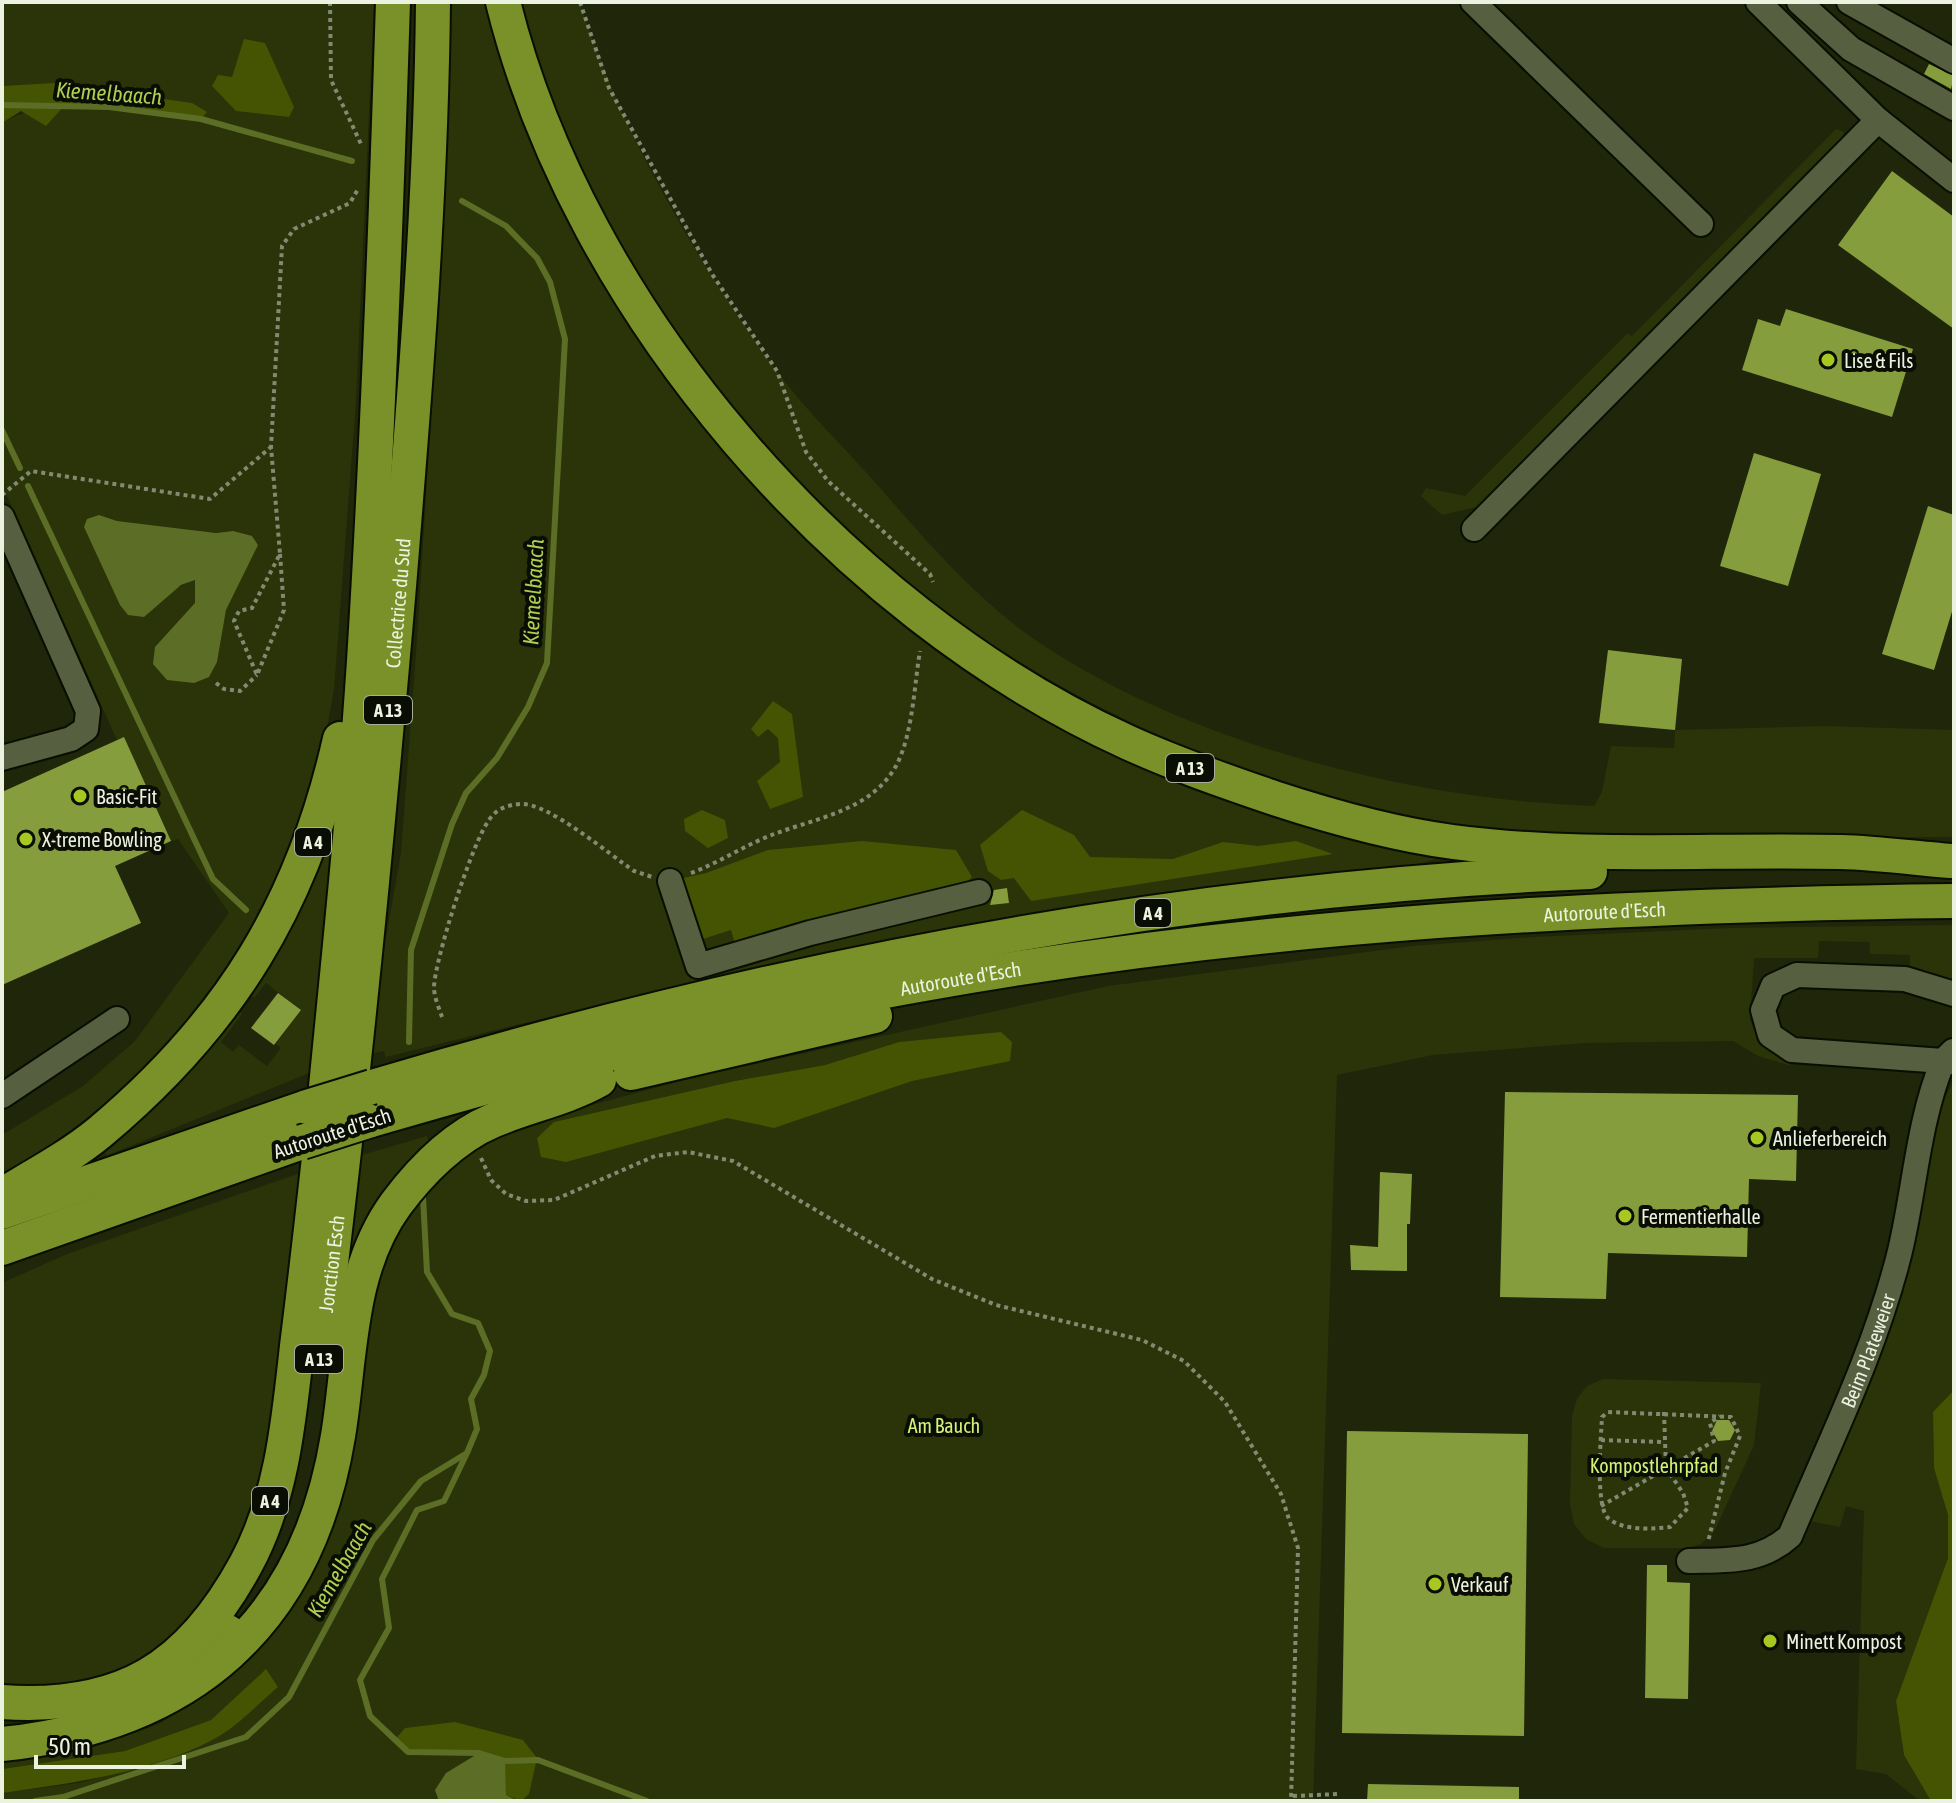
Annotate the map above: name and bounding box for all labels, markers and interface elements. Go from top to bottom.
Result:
water label: Kiemelbaach [55,76,163,110]
place label: Lise & Fils [1844,349,1913,372]
marker: Lise & Fils [1819,351,1837,369]
street label: Collectrice du Sud [380,537,414,669]
water label: Kiemelbaach [517,538,549,646]
road number: A 13 [364,696,412,724]
road number: A 13 [1166,754,1214,782]
place label: Basic-Fit [96,785,157,808]
marker: Basic-Fit [71,787,89,805]
place label: X-treme Bowling [42,828,162,851]
road number: A 4 [295,828,331,856]
marker: X-treme Bowling [17,830,35,848]
street label: Autoroute d'Esch [1543,897,1666,926]
road number: A 4 [1135,899,1171,927]
street label: Autoroute d'Esch [898,956,1023,1000]
street label: Autoroute d'Esch [270,1103,394,1163]
place label: Anlieferbereich [1773,1127,1887,1150]
marker: Anlieferbereich [1748,1129,1766,1147]
place label: Fermentierhalle [1641,1205,1761,1228]
marker: Fermentierhalle [1616,1207,1634,1225]
street label: Jonction Esch [314,1214,348,1314]
street label: Beim Plateweier [1836,1290,1899,1411]
road number: A 13 [295,1345,343,1373]
park label: Am Bauch [908,1414,980,1437]
park label: Kompostlehrpfad [1590,1454,1718,1477]
road number: A 4 [252,1487,288,1515]
water label: Kiemelbaach [301,1516,377,1621]
place label: Verkauf [1451,1573,1509,1596]
marker: Verkauf [1426,1575,1444,1593]
place label: Minett Kompost [1786,1630,1902,1653]
marker: Minett Kompost [1761,1632,1779,1650]
scale bar [36,1719,184,1769]
text: 50 m [48,1733,91,1760]

